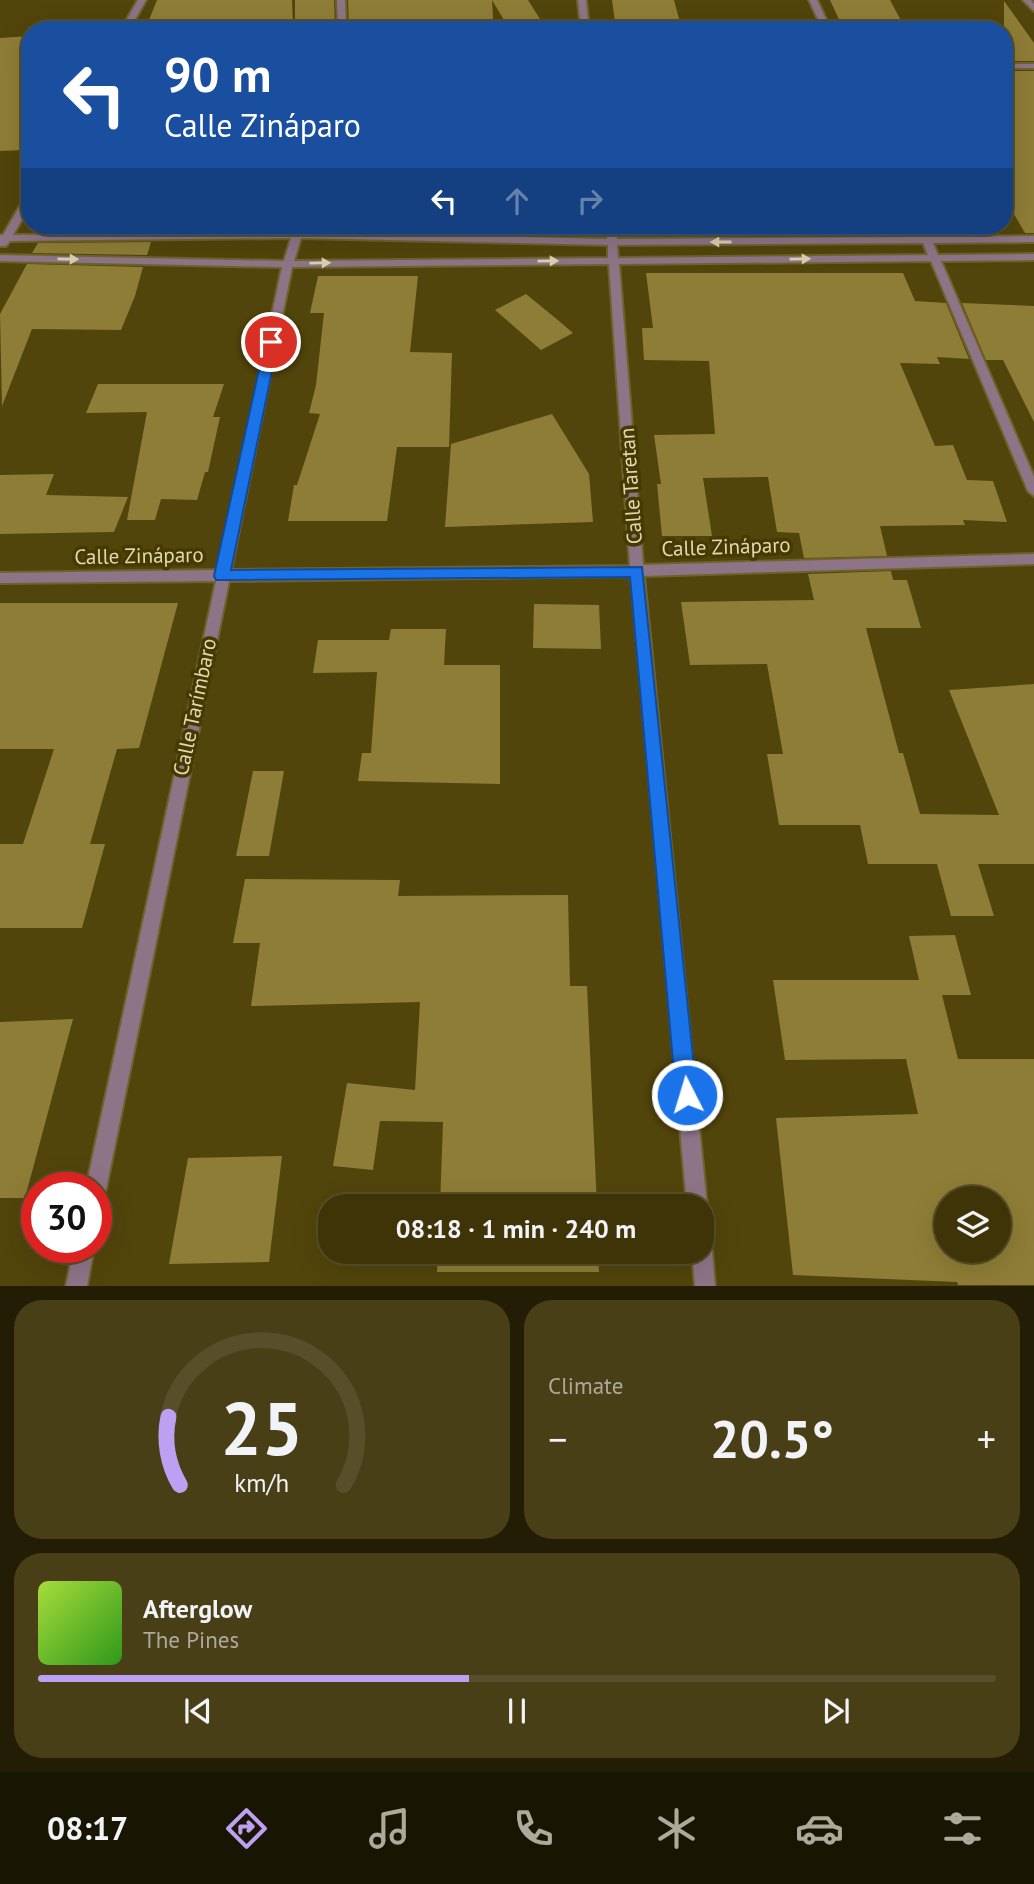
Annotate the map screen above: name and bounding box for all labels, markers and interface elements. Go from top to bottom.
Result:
text: 90 m [164,42,271,106]
icon: left [49,49,140,140]
text: Calle Zináparo [164,104,361,146]
icon: left [425,182,463,220]
icon: ahead [498,182,536,220]
icon: right [571,182,609,220]
one-way arrow [710,236,732,248]
one-way arrow [789,253,811,265]
one-way arrow [57,254,79,265]
one-way arrow [537,255,559,267]
one-way arrow [309,257,331,269]
pin [241,312,301,372]
icon: arrive [252,323,290,361]
street label: Calle Taretan [613,427,648,545]
street label: Calle Zináparo [661,531,791,562]
street label: Calle Zináparo [74,541,204,570]
street label: Calle Tarímbaro [167,636,222,778]
position arrow [650,1058,724,1132]
speed limit sign: 30 [21,1172,112,1263]
map controls [934,1186,1011,1263]
button: layers [934,1186,1011,1263]
text: 08:18 · 1 min · 240 m [396,1212,636,1245]
text: Climate [548,1371,623,1400]
text: 25 [221,1382,303,1476]
text: 20.5° [710,1405,834,1472]
text: − [548,1414,567,1463]
text: + [977,1414,996,1463]
text: km/h [235,1467,289,1499]
text: Afterglow [143,1592,252,1625]
text: The Pines [143,1625,239,1654]
icon: previous [179,1692,217,1730]
icon: pause [498,1692,536,1730]
icon: next [817,1692,855,1730]
icon: directions [222,1804,271,1853]
icon: music [365,1804,414,1853]
icon: phone [509,1804,558,1853]
icon: climate [652,1804,701,1853]
icon: car [795,1804,844,1853]
icon: filters [938,1804,987,1853]
text: 08:17 [47,1807,128,1849]

